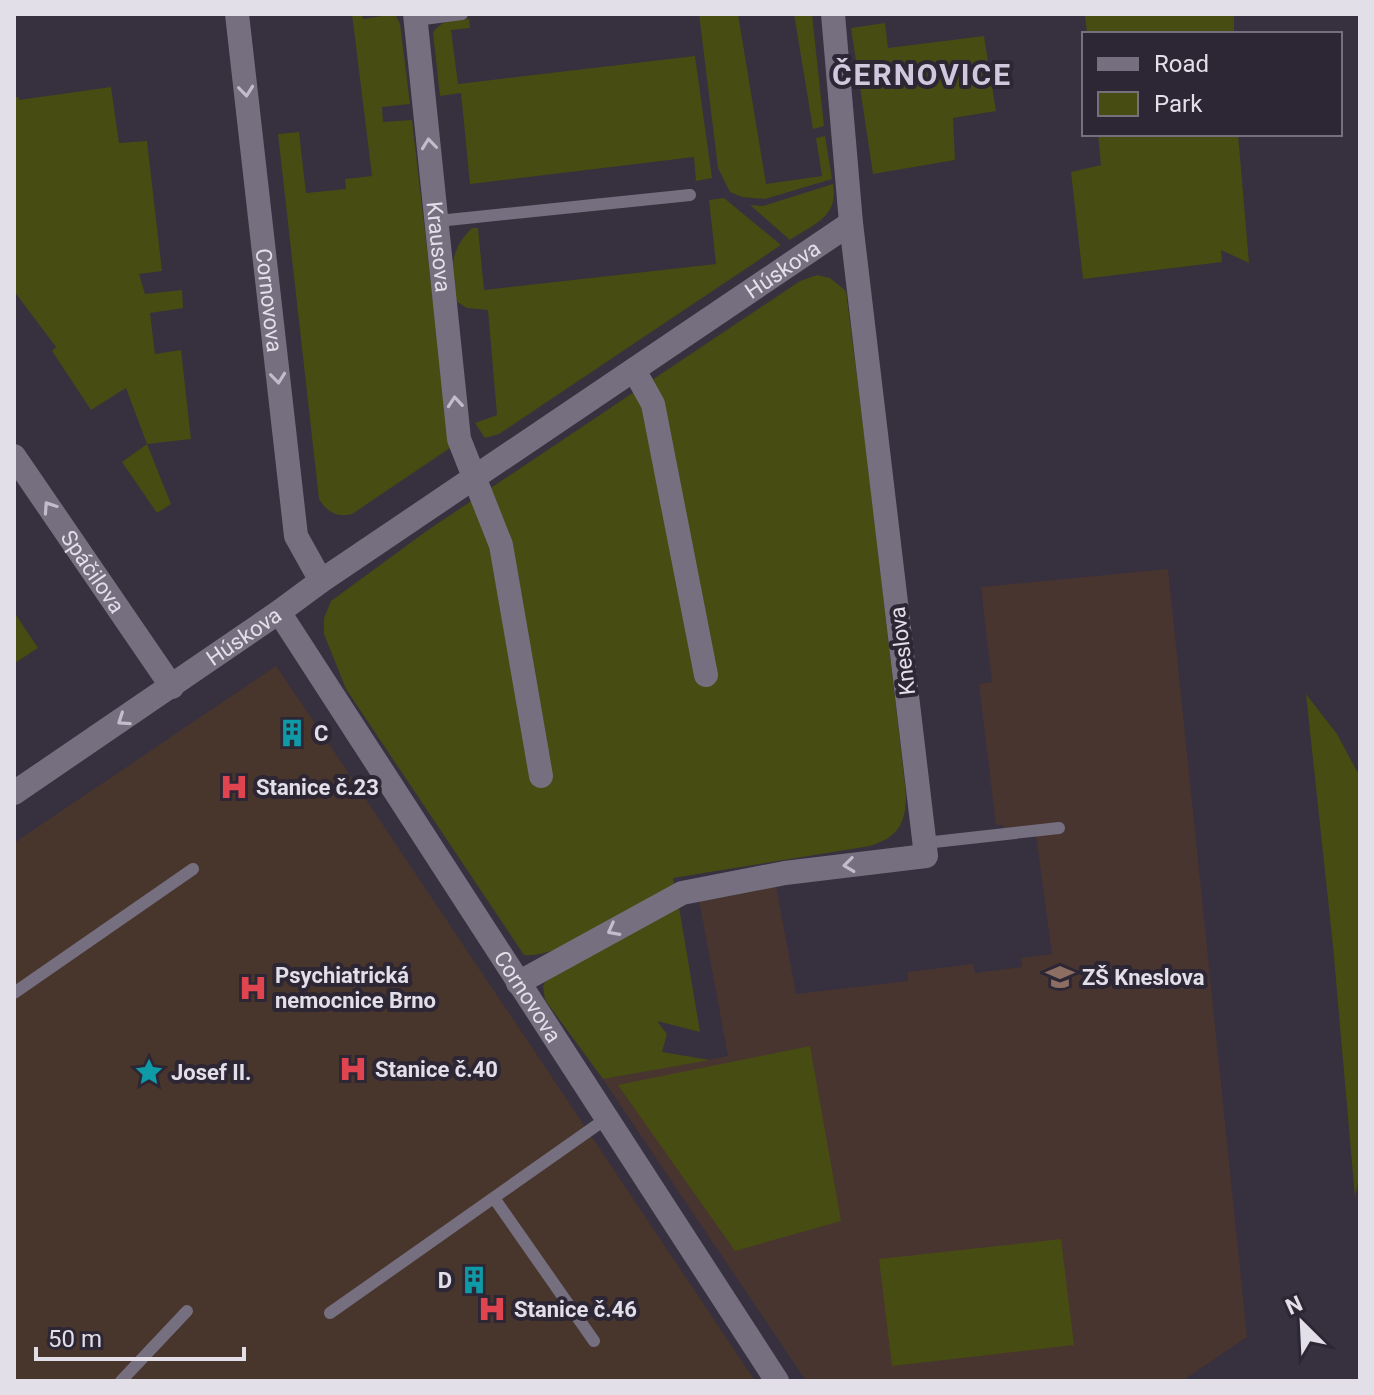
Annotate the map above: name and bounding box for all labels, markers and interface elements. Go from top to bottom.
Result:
legend [1082,32,1342,136]
text: Road [1154,50,1209,78]
district label: ČERNOVICE [832,57,1012,92]
one-way arrow [237,85,254,98]
text: Park [1154,90,1203,118]
one-way arrow [421,137,438,150]
street label: Krausova [421,200,456,293]
street label: Húskova [740,235,825,304]
street label: Cornovova [251,247,287,353]
one-way arrow [270,372,287,385]
one-way arrow [447,395,464,408]
one-way arrow [44,501,59,515]
street label: Spáčilova [56,526,130,618]
street label: Húskova [202,602,286,671]
street label: Kneslova [885,605,920,697]
one-way arrow [117,710,131,725]
building icon: C [277,718,307,748]
place label: C [314,721,328,746]
hospital icon: Stanice č.23 [219,772,249,802]
place label: Stanice č.23 [256,775,379,800]
one-way arrow [842,857,855,874]
one-way arrow [607,920,622,935]
street label: Cornovova [489,946,566,1047]
school or university icon: ZŠ Kneslova [1045,962,1075,992]
place label: Psychiatrická nemocnice Brno [275,963,436,1013]
place label: ZŠ Kneslova [1082,965,1205,990]
hospital icon: Psychiatrická nemocnice Brno [238,973,268,1003]
hospital icon: Stanice č.40 [338,1054,368,1084]
place icon: Josef II. [134,1057,164,1087]
place label: Stanice č.40 [375,1057,498,1082]
place label: Josef II. [171,1060,251,1085]
building icon: D [459,1265,489,1295]
place label: D [438,1268,452,1293]
north arrow [1262,1283,1342,1363]
text: N [1282,1291,1306,1320]
hospital icon: Stanice č.46 [477,1294,507,1324]
place label: Stanice č.46 [514,1297,637,1322]
scale bar [36,1311,244,1361]
text: 50 m [48,1325,102,1353]

